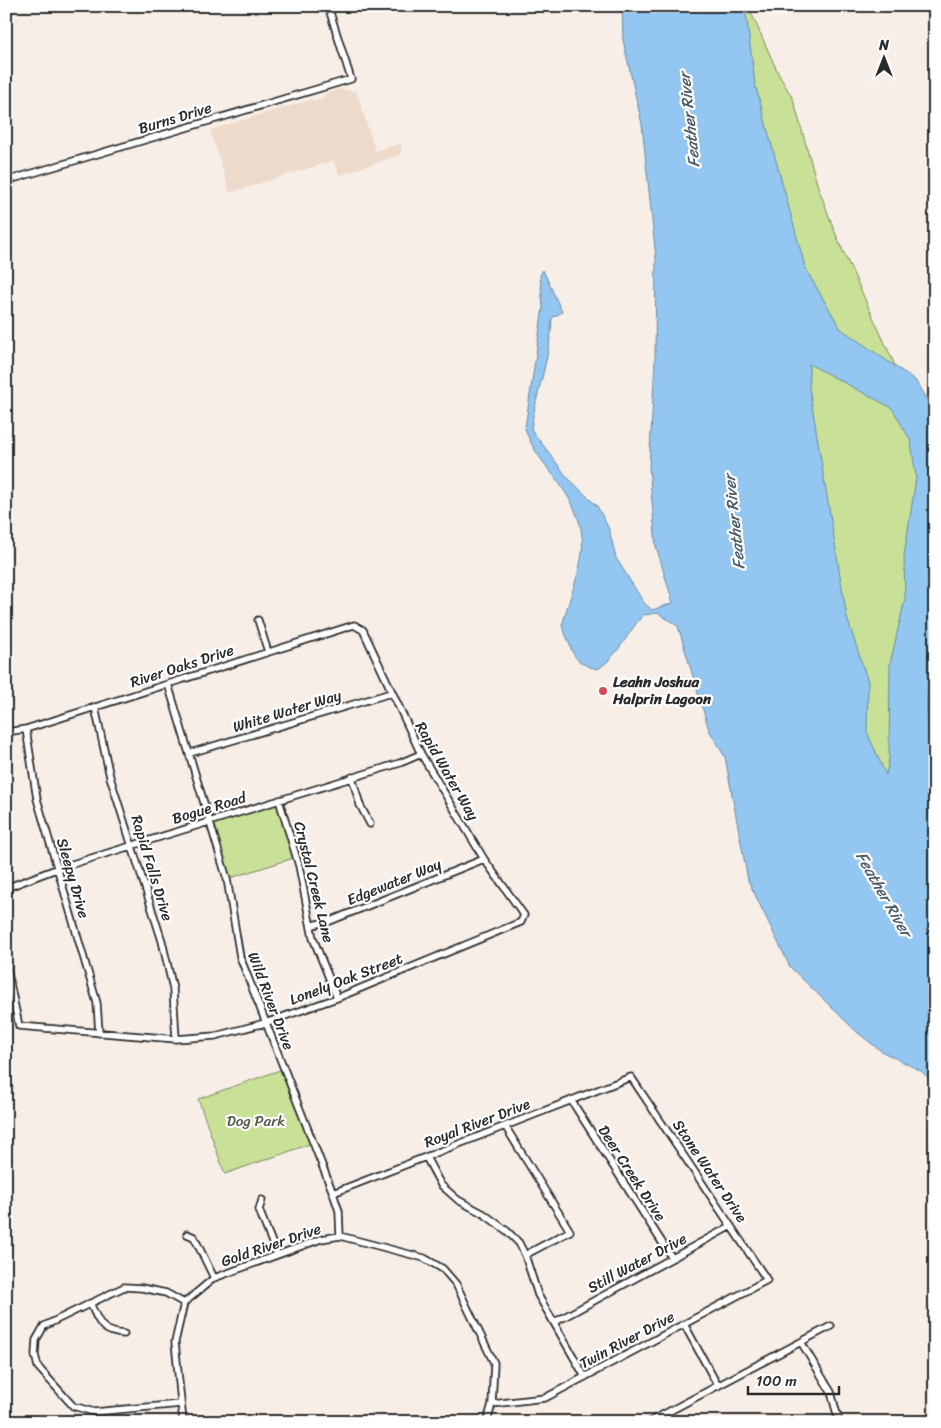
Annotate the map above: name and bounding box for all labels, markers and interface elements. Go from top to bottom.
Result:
north arrow [858,32,908,82]
text: N [878,33,889,58]
water label: Feather River [669,68,708,169]
street label: Burns Drive [135,94,215,142]
water label: Feather River [714,470,753,571]
street label: River Oaks Drive [127,637,238,695]
place label: Leahn Joshua Halprin Lagoon [612,669,712,712]
street label: White Water Way [230,682,345,740]
marker: Leahn Joshua Halprin Lagoon [597,685,609,697]
street label: Rapid Water Way [408,716,486,826]
street label: Bogue Road [169,784,250,832]
street label: Rapid Falls Drive [124,812,181,924]
street label: Crystal Creek Lane [286,819,342,946]
street label: Sleepy Drive [49,835,97,922]
water label: Feather River [848,846,922,945]
street label: Edgewater Way [343,851,446,913]
street label: Lonely Oak Street [286,945,407,1013]
street label: Wild River Drive [240,948,302,1054]
street label: Royal River Drive [420,1091,534,1155]
park label: Dog Park [227,1108,285,1134]
street label: Stone Water Drive [666,1114,754,1228]
street label: Deer Creek Drive [591,1120,673,1226]
street label: Gold River Drive [217,1216,325,1274]
street label: Still Water Drive [582,1226,692,1300]
street label: Twin River Drive [575,1304,680,1376]
scale bar [748,1363,840,1395]
text: 100 m [756,1368,797,1394]

